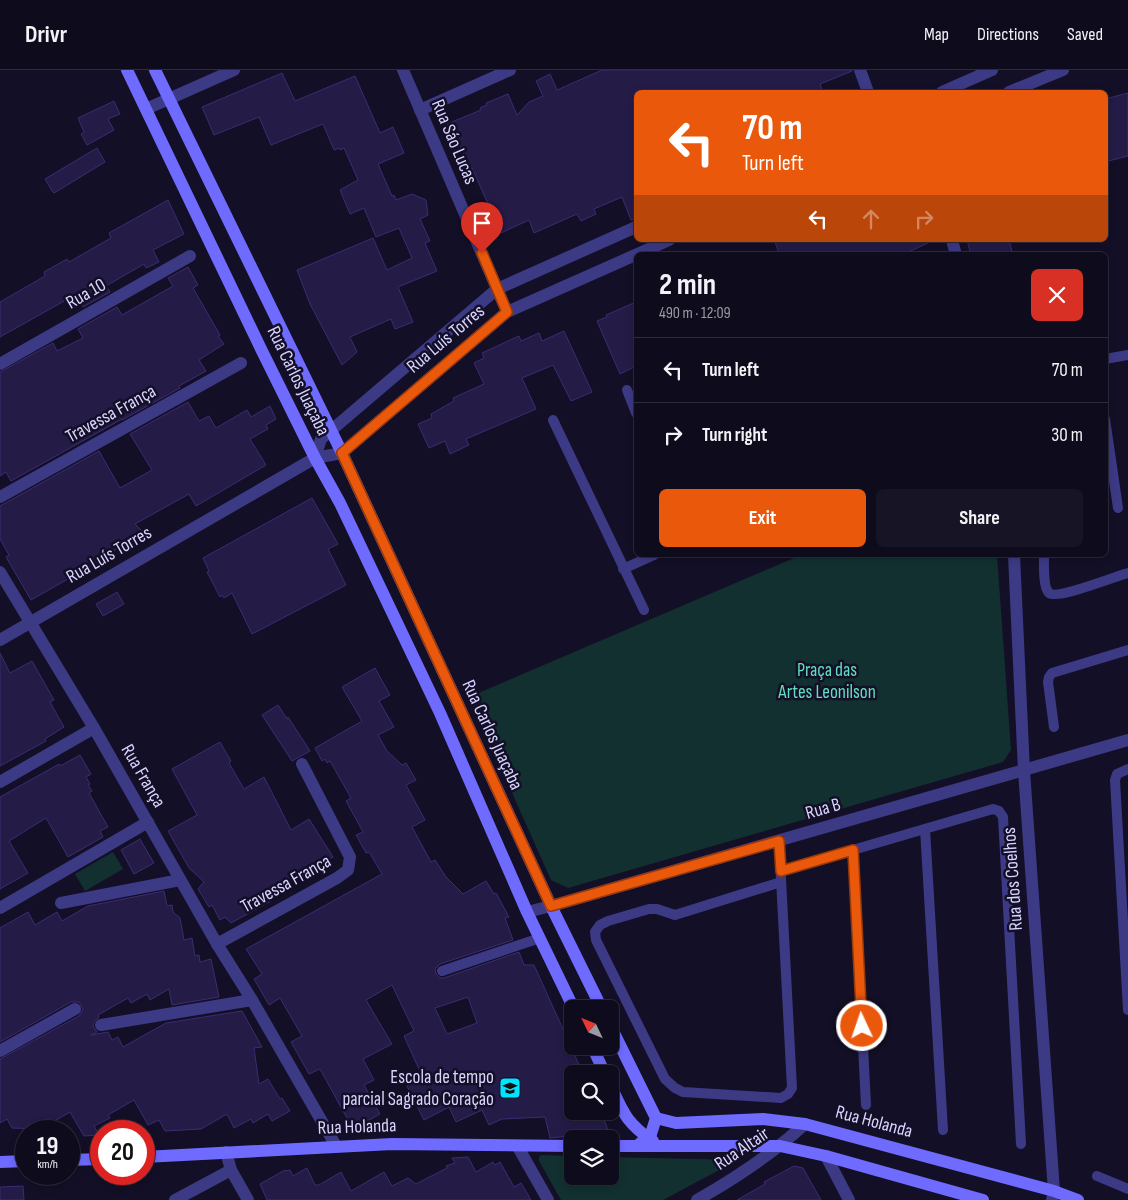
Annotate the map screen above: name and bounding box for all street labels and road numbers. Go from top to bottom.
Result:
street label: Rua Sáo Lucas [426,96,482,188]
street label: Rua 10 [62,273,110,315]
street label: Rua Luís Torres [402,300,490,378]
street label: Rua Carlos Juaçaba [262,322,334,440]
street label: Travessa França [62,380,160,448]
street label: Rua Luís Torres [62,521,156,589]
street label: Rua Carlos Juaçaba [456,676,528,794]
street label: Rua França [116,740,170,812]
street label: Rua B [803,793,843,825]
street label: Rua dos Coelhos [998,826,1028,932]
street label: Travessa França [237,850,335,918]
street label: Rua Holanda [833,1101,915,1143]
street label: Rua Holanda [317,1114,397,1140]
street label: Rua Altair [710,1122,774,1176]

